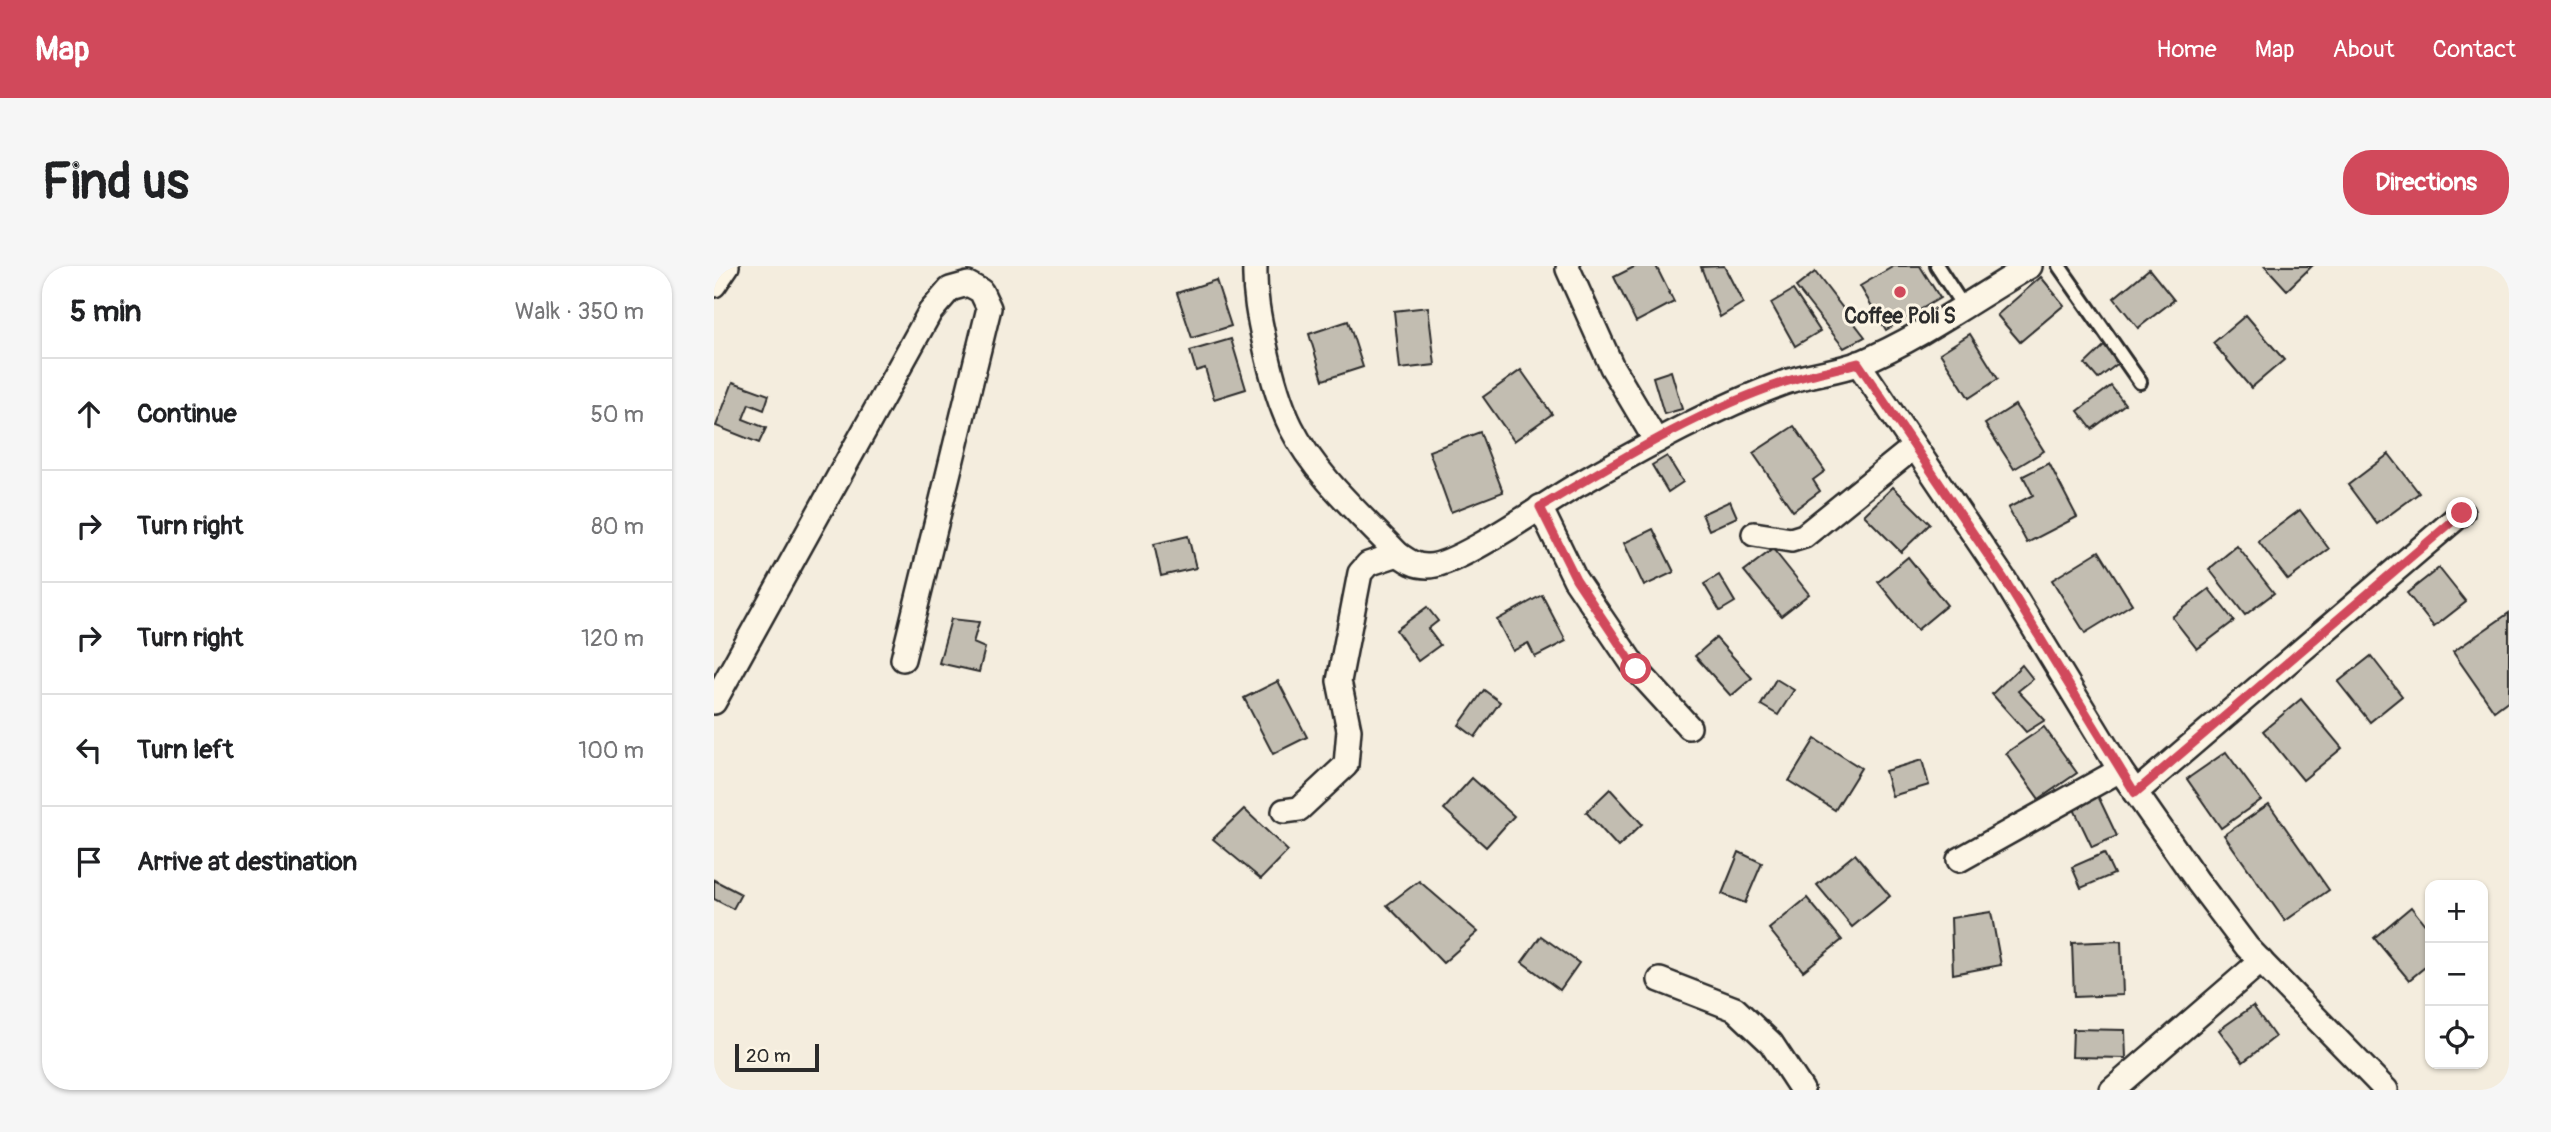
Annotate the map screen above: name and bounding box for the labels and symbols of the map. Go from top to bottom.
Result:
marker: Coffee Poli S [1892,284,1908,300]
place label: Coffee Poli S [1844,303,1956,330]
route end [2446,497,2477,528]
route start [1620,653,1651,684]
scale bar [735,1041,819,1073]

